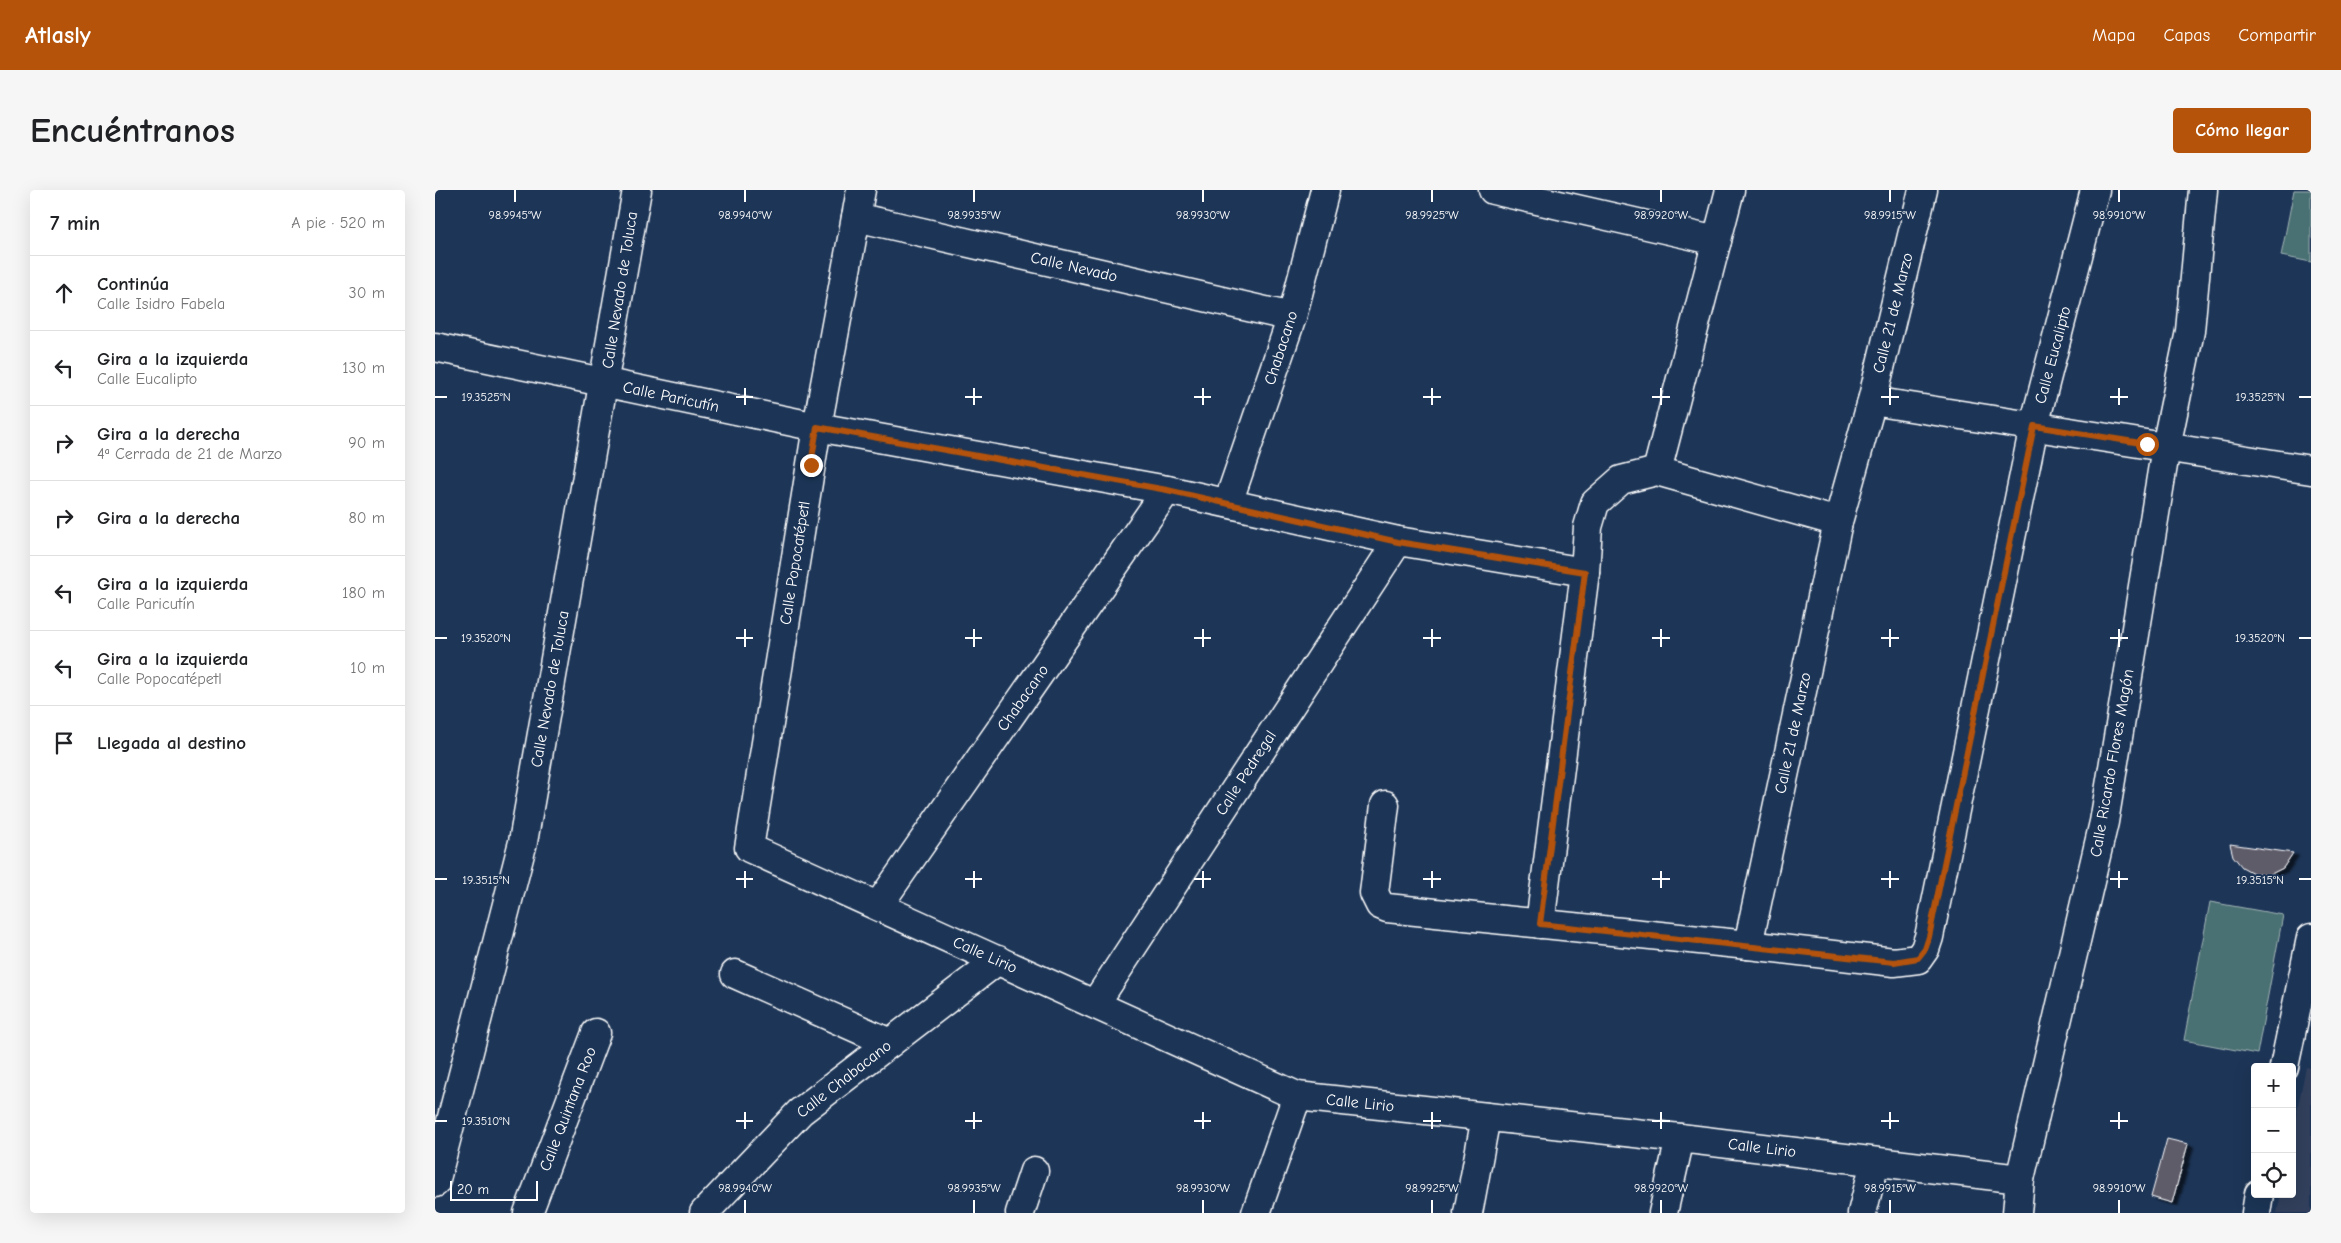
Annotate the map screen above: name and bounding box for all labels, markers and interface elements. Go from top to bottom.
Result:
text: Atlasly [25,21,91,49]
text: Mapa [2092,25,2135,46]
text: Capas [2163,25,2210,46]
text: Compartir [2238,25,2316,46]
button: Cómo llegar [2173,108,2311,153]
text: Encuéntranos [30,110,235,151]
text: 98.9945°W [489,208,542,222]
text: 98.9940°W [718,208,772,222]
text: 98.9935°W [947,208,1001,222]
text: 98.9930°W [1176,208,1231,222]
text: 98.9925°W [1405,208,1459,222]
text: 98.9920°W [1634,208,1689,222]
text: 98.9915°W [1864,208,1916,222]
text: 98.9910°W [2093,208,2146,222]
street label: Calle Nevado de Toluca [599,210,641,370]
text: 7 min [50,211,100,235]
text: A pie · 520 m [291,214,385,232]
street label: Calle Nevado [1029,248,1119,286]
street label: Calle 21 de Marzo [1869,251,1917,375]
text: Continúa [97,273,169,295]
icon: ahead [50,279,78,307]
text: 30 m [349,284,385,302]
text: Calle Isidro Fabela [97,295,225,313]
street label: Calle Eucalipto [2031,304,2075,406]
street label: Chabacano [1261,309,1301,387]
text: Gira a la izquierda [97,348,248,370]
icon: left [50,354,78,382]
text: 130 m [342,359,385,377]
text: Calle Eucalipto [97,370,197,388]
street label: Calle Paricutín [621,378,721,416]
text: 19.3525°N [461,390,511,404]
text: 19.3525°N [2235,390,2285,404]
text: Gira a la derecha [97,423,240,445]
icon: right [50,429,78,457]
route start [2136,433,2159,456]
text: 90 m [348,434,385,452]
text: 4ª Cerrada de 21 de Marzo [97,445,282,463]
route end [800,454,823,477]
street label: Calle Popocatépetl [776,500,814,626]
icon: right [50,504,78,532]
text: Gira a la derecha [97,507,240,529]
text: 80 m [348,509,385,527]
text: Gira a la izquierda [97,573,248,595]
icon: left [50,579,78,607]
text: 180 m [342,584,385,602]
text: Calle Paricutín [97,595,195,613]
street label: Calle Nevado de Toluca [527,609,573,769]
text: 19.3520°N [461,631,511,645]
text: 19.3520°N [2235,631,2285,645]
text: Gira a la izquierda [97,648,248,670]
icon: left [50,654,78,682]
text: 10 m [350,659,385,677]
street label: Chabacano [994,661,1052,735]
street label: Calle Ricardo Flores Magón [2087,668,2137,858]
text: Calle Popocatépetl [97,670,222,688]
street label: Calle 21 de Marzo [1771,671,1815,795]
street label: Calle Pedregal [1212,727,1280,819]
icon: arrive [50,729,78,757]
text: Llegada al destino [97,732,246,754]
text: 19.3515°N [462,873,510,887]
text: 19.3515°N [2236,873,2284,887]
street label: Calle Lirio [950,933,1020,977]
street label: Calle Chabacano [793,1036,895,1122]
street label: Calle Quintana Roo [536,1044,600,1174]
map controls [2251,1063,2296,1198]
button: + [2251,1063,2296,1108]
street label: Calle Lirio [1325,1090,1395,1116]
button: − [2251,1108,2296,1153]
text: 19.3510°N [462,1114,510,1128]
street label: Calle Lirio [1727,1135,1797,1161]
button: locate [2251,1153,2296,1198]
scale bar [450,1178,537,1201]
text: 20 m [457,1181,489,1198]
text: 98.9940°W [718,1181,772,1195]
text: 98.9935°W [947,1181,1001,1195]
text: 98.9930°W [1176,1181,1231,1195]
text: 98.9925°W [1405,1181,1459,1195]
text: 98.9920°W [1634,1181,1689,1195]
text: 98.9915°W [1864,1181,1916,1195]
text: 98.9910°W [2093,1181,2146,1195]

